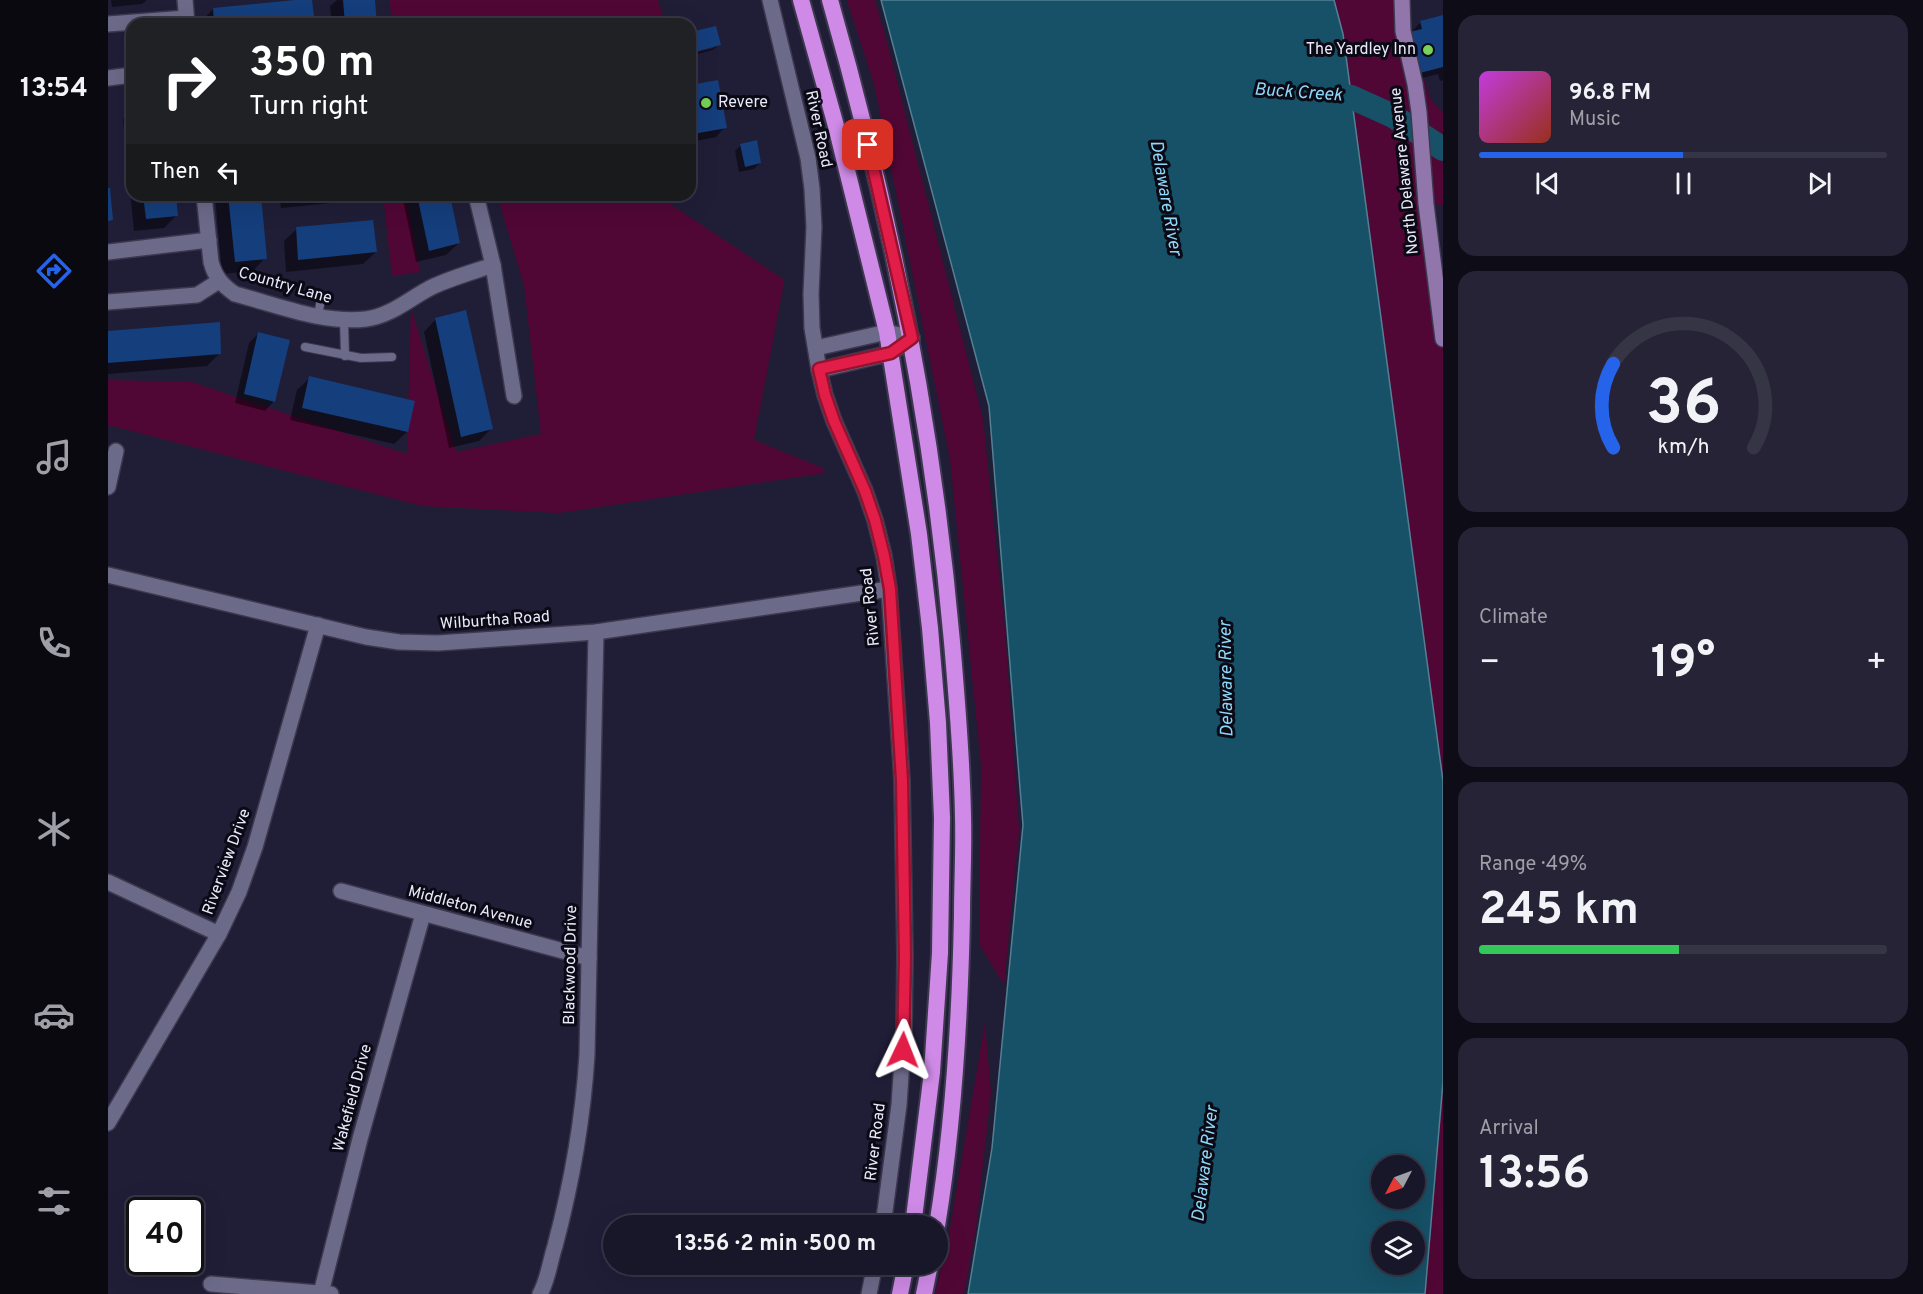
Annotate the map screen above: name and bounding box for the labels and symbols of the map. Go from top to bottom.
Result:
place label: The Yardley Inn [1306,40,1416,60]
marker: The Yardley Inn [1421,43,1435,57]
water label: Buck Creek [1253,78,1344,108]
street label: North Delaware Avenue [1386,86,1424,256]
street label: River Road [800,88,836,170]
place label: Revere [718,93,768,113]
marker: Revere [699,96,713,110]
pin [842,119,893,170]
water label: Delaware River [1144,138,1187,260]
street label: Country Lane [236,263,334,309]
street label: River Road [857,567,885,647]
street label: Wilburtha Road [439,607,551,635]
water label: Delaware River [1214,618,1240,738]
street label: Riverview Drive [198,806,256,918]
street label: Middleton Avenue [406,882,534,934]
street label: Blackwood Drive [560,905,582,1025]
position arrow [871,1018,935,1082]
street label: Wakefield Drive [329,1042,377,1154]
street label: River Road [861,1102,891,1182]
water label: Delaware River [1187,1103,1225,1223]
north arrow [1371,1155,1425,1209]
speed limit sign: 40 [126,1197,204,1275]

